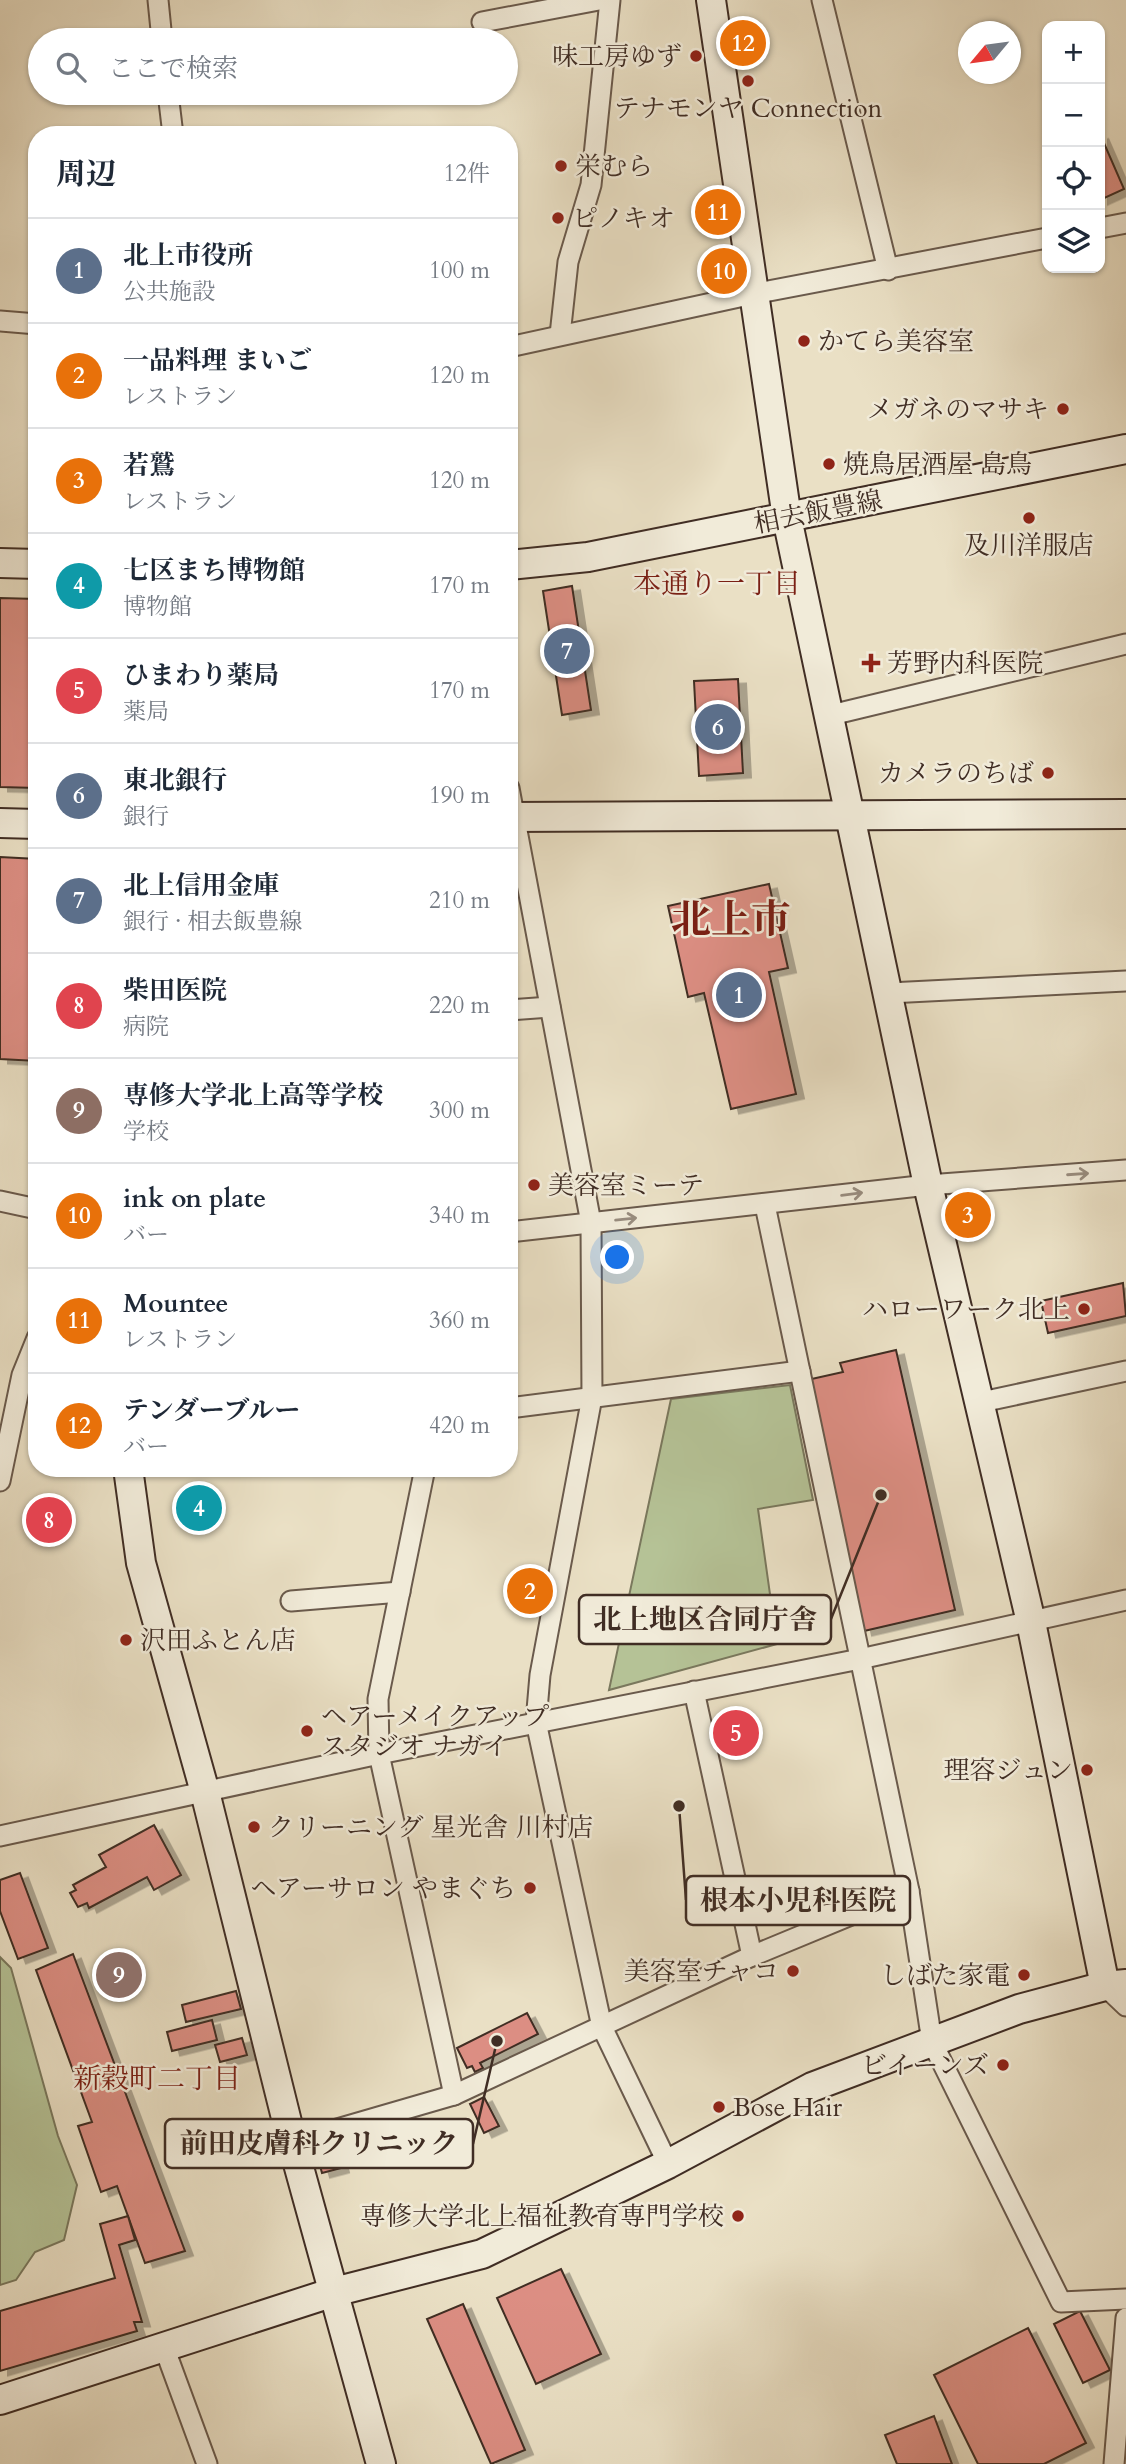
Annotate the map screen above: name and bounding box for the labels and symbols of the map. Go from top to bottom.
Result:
pin: 12 [720,17,766,69]
north arrow [958,21,1021,84]
place label: 味工房ゆず [552,39,682,74]
marker: 味工房ゆず [688,48,704,64]
marker: テナモンヤ Connection [740,73,756,89]
place label: テナモンヤ Connection [614,91,882,126]
place label: 栄むら [575,149,653,184]
marker: 栄むら [553,158,569,174]
pin: 11 [695,186,741,238]
place label: ピノキオ [572,201,675,236]
marker: ピノキオ [550,210,566,226]
pin: 10 [701,245,747,297]
place label: かてら美容室 [818,324,974,359]
marker: かてら美容室 [796,333,812,349]
place label: メガネのマサキ [867,392,1049,427]
marker: メガネのマサキ [1055,401,1071,417]
place label: 焼鳥居酒屋 島鳥 [843,447,1032,482]
marker: 焼鳥居酒屋 島鳥 [821,456,837,472]
street label: 相去飯豊線 [751,482,885,542]
marker: 及川洋服店 [1021,510,1037,526]
place label: 及川洋服店 [964,528,1094,563]
district label: 本通り一丁目 [633,565,801,603]
pin: 7 [544,625,590,677]
place label: 芳野内科医院 [887,646,1043,681]
marker: 芳野内科医院 [861,653,881,673]
pin: 6 [695,701,741,753]
place label: カメラのちば [878,756,1034,791]
marker: カメラのちば [1040,765,1056,781]
district label: 北上市 [671,893,791,948]
pin: 1 [716,969,762,1021]
one-way arrow [1067,1167,1090,1180]
place label: 美容室ミーテ [548,1168,704,1203]
marker: 美容室ミーテ [526,1177,542,1193]
one-way arrow [840,1188,863,1201]
pin: 3 [945,1189,991,1241]
one-way arrow [614,1213,637,1226]
your location [600,1240,634,1274]
place label: ハローワーク北上 [862,1292,1070,1327]
marker: ハローワーク北上 [1076,1301,1092,1317]
pin: 4 [176,1482,222,1534]
pin: 8 [26,1494,72,1546]
pin: 2 [507,1565,553,1617]
callout: 北上地区合同庁舎 [579,1595,831,1644]
text: 北上地区合同庁舎 [593,1601,817,1639]
place label: 沢田ふとん店 [140,1623,296,1658]
marker: 沢田ふとん店 [118,1632,134,1648]
place label: ヘアーメイクアップ スタジオ ナガイ [321,1699,549,1764]
pin: 5 [713,1707,759,1759]
marker: ヘアーメイクアップ スタジオ ナガイ [299,1723,315,1739]
place label: 理容ジュン [944,1753,1073,1788]
marker: 理容ジュン [1079,1762,1095,1778]
place label: クリーニング 星光舎 川村店 [268,1810,593,1845]
marker: クリーニング 星光舎 川村店 [246,1819,262,1835]
place label: ヘアーサロン やまぐち [251,1871,516,1906]
callout: 根本小児科医院 [686,1876,910,1925]
marker: ヘアーサロン やまぐち [522,1880,538,1896]
text: 根本小児科医院 [700,1882,896,1920]
pin: 9 [96,1949,142,2001]
place label: 美容室チャコ [624,1954,779,1989]
place label: しばた家電 [880,1958,1010,1993]
marker: 美容室チャコ [785,1963,801,1979]
marker: しばた家電 [1016,1967,1032,1983]
place label: ビイーンズ [861,2048,989,2083]
marker: ビイーンズ [995,2057,1011,2073]
district label: 新穀町二丁目 [73,2060,241,2098]
place label: Bose Hair [733,2090,842,2125]
marker: Bose Hair [711,2099,727,2115]
callout: 前田皮膚科クリニック [165,2119,473,2168]
text: 前田皮膚科クリニック [180,2125,458,2163]
place label: 専修大学北上福祉教育専門学校 [360,2199,724,2234]
marker: 専修大学北上福祉教育専門学校 [730,2208,746,2224]

